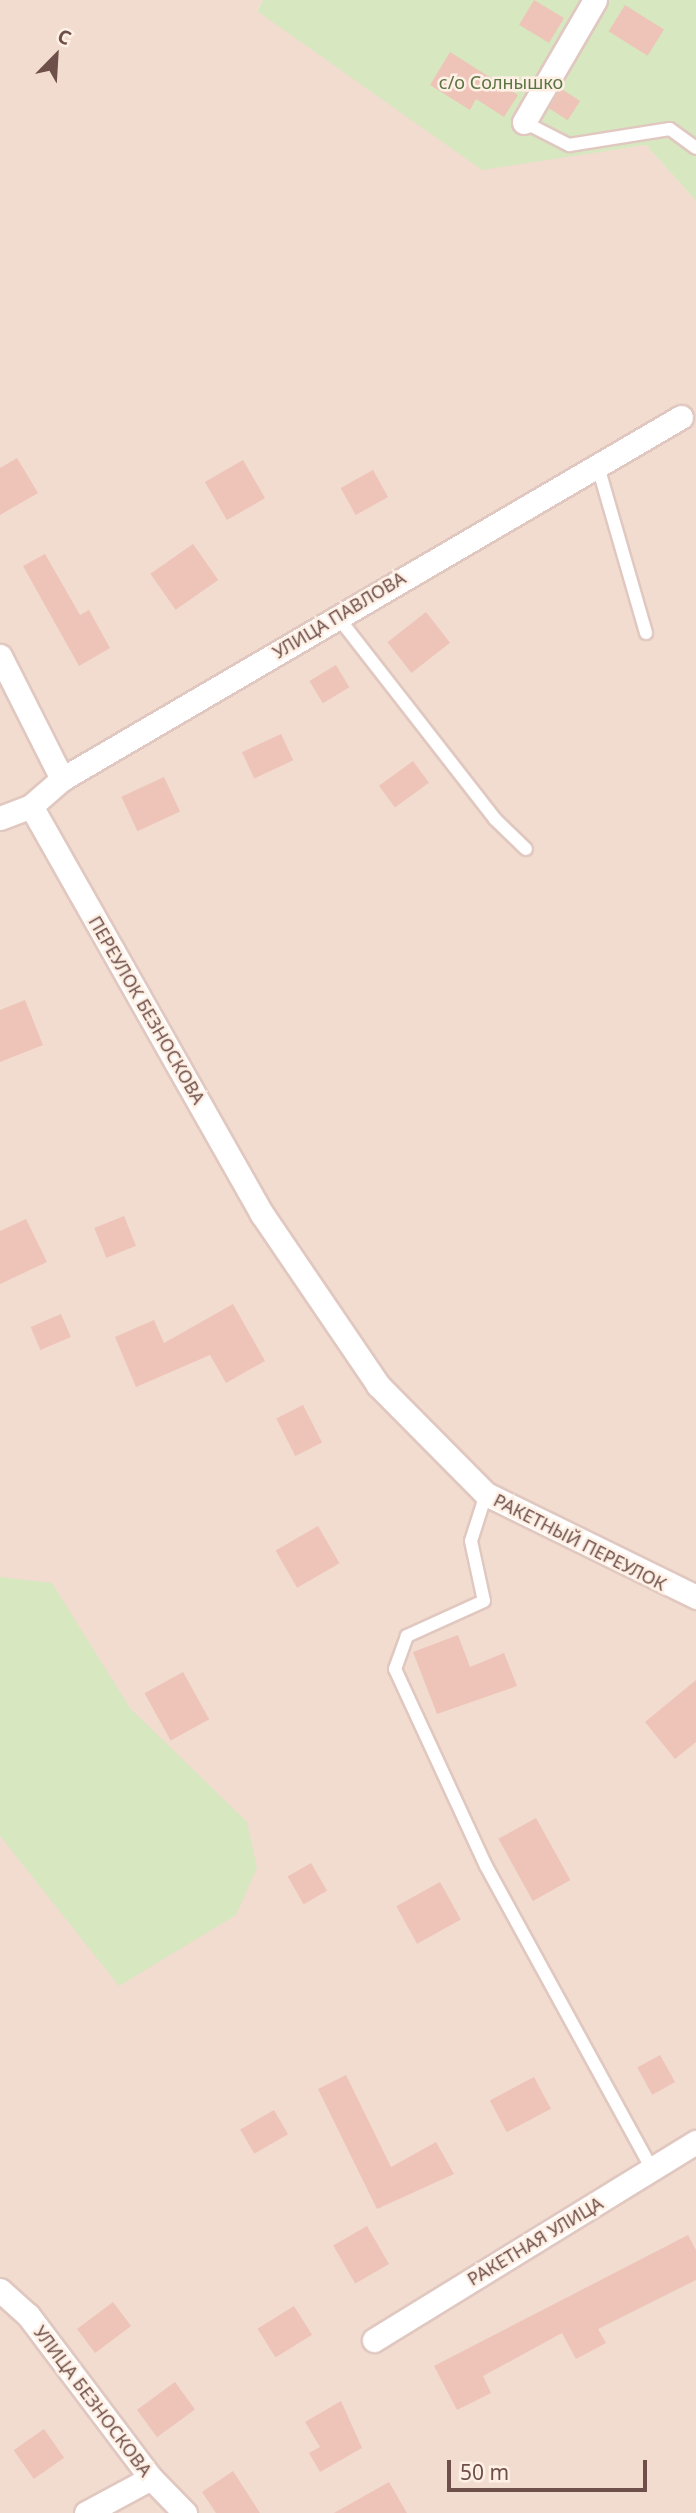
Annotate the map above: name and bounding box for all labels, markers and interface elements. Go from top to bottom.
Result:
north arrow [21,21,91,91]
text: С [54,22,75,51]
park label: с/о Солнышко [439,71,563,93]
street label: УЛИЦА ПАВЛОВА [269,567,409,663]
street label: ПЕРЕУЛОК БЕЗНОСКОВА [84,912,210,1108]
street label: РАКЕТНЫЙ ПЕРЕУЛОК [490,1489,670,1595]
street label: РАКЕТНАЯ УЛИЦА [463,2192,607,2290]
street label: УЛИЦА БЕЗНОСКОВА [29,2321,157,2481]
scale bar [451,2446,650,2490]
text: 50 m [460,2458,509,2486]

